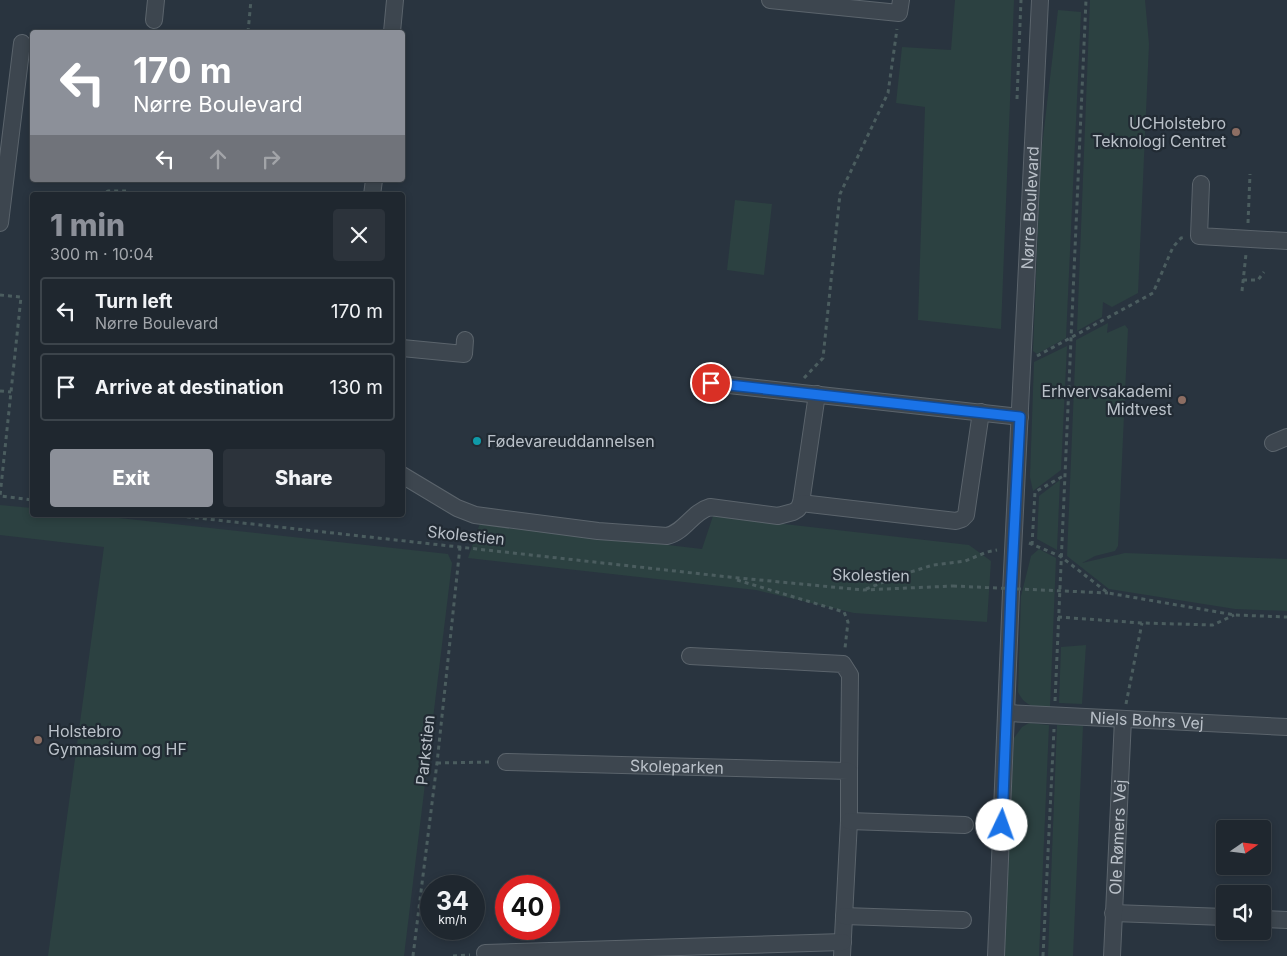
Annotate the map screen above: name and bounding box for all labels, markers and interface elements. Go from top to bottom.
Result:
text: 170 m [133,49,232,91]
icon: left [50,50,115,115]
text: Nørre Boulevard [133,91,303,117]
place label: UCHolstebro Teknologi Centret [1092,113,1226,151]
marker: UCHolstebro Teknologi Centret [1230,126,1242,138]
icon: left [151,145,179,173]
icon: ahead [204,145,232,173]
icon: right [257,145,285,173]
street label: Nørre Boulevard [1017,146,1043,270]
text: 1 min [50,207,125,243]
button: close [333,209,385,261]
text: 300 m · 10:04 [50,244,154,264]
text: Turn left [95,290,173,313]
icon: left [52,297,80,325]
text: 170 m [331,300,383,323]
text: Nørre Boulevard [95,313,218,333]
pin [690,362,732,404]
icon: arrive [697,369,725,397]
icon: arrive [52,373,80,401]
text: Arrive at destination [95,376,284,399]
text: 130 m [330,376,383,399]
place label: Erhvervsakademi Midtvest [1041,381,1172,419]
marker: Erhvervsakademi Midtvest [1176,394,1188,406]
place label: Fødevareuddannelsen [487,431,655,451]
marker: Fødevareuddannelsen [471,435,483,447]
button: Exit [50,449,213,507]
button: Share [223,449,385,507]
street label: Skolestien [426,521,506,549]
street label: Skolestien [832,564,910,586]
street label: Niels Bohrs Vej [1089,707,1204,733]
street label: Parkstien [411,714,439,786]
place label: Holstebro Gymnasium og HF [48,721,187,759]
marker: Holstebro Gymnasium og HF [32,734,44,746]
street label: Skoleparken [630,755,724,778]
street label: Ole Rømers Vej [1105,779,1130,895]
position arrow [975,798,1027,850]
north arrow [1216,820,1271,875]
map controls [1216,820,1271,940]
speed limit sign: 40 [495,875,560,940]
button: sound [1216,885,1271,940]
text: 34 [436,886,469,916]
text: km/h [438,912,467,927]

